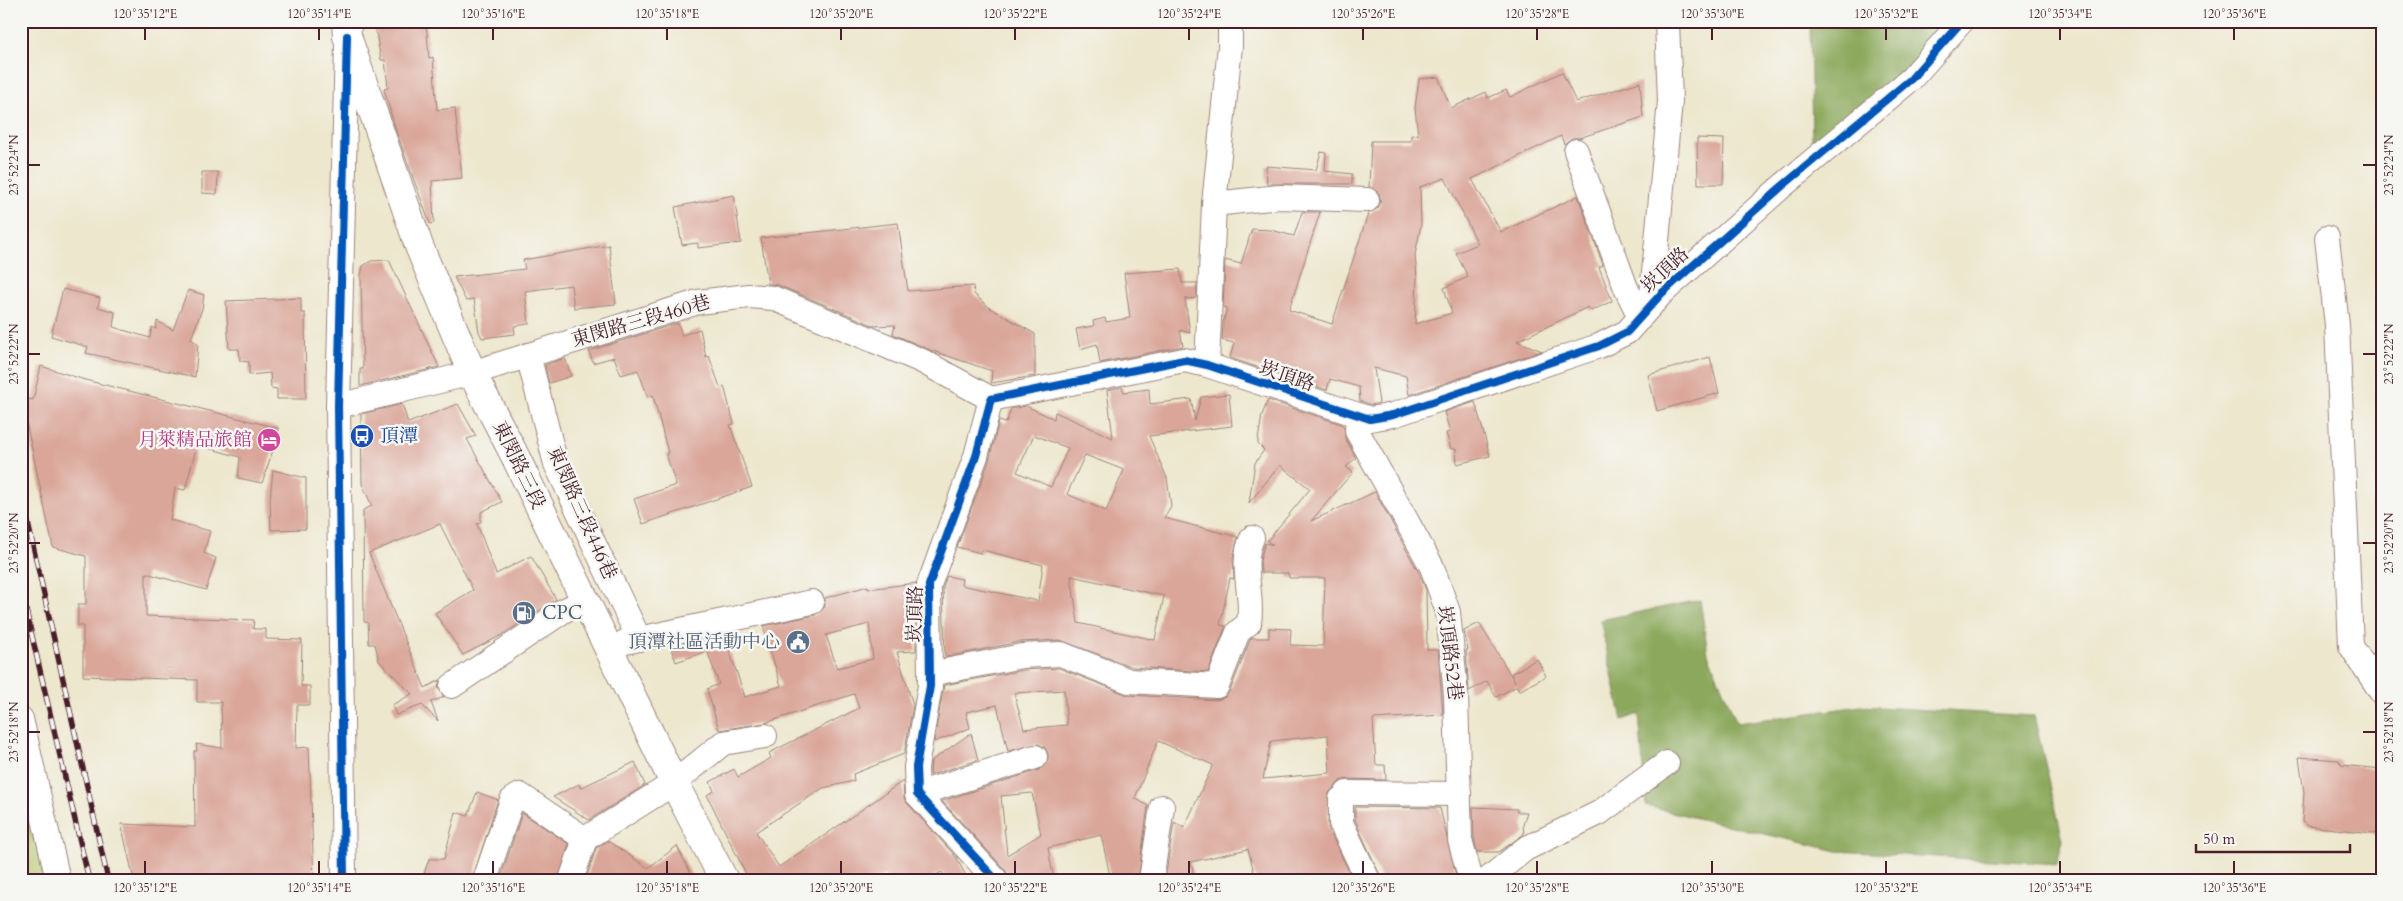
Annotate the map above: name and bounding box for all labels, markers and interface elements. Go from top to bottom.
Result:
text: 120°35'12"E [113,6,177,22]
text: 120°35'14"E [287,6,351,22]
text: 120°35'16"E [461,6,525,22]
text: 120°35'18"E [635,6,699,22]
text: 120°35'20"E [809,6,873,22]
text: 120°35'22"E [983,6,1047,22]
text: 120°35'24"E [1157,6,1221,22]
text: 120°35'26"E [1331,6,1395,22]
text: 120°35'28"E [1505,6,1569,22]
text: 120°35'30"E [1680,6,1744,22]
text: 120°35'32"E [1854,6,1918,22]
text: 120°35'34"E [2028,6,2092,22]
text: 120°35'36"E [2202,6,2266,22]
text: 23°52'24"N [6,134,22,195]
text: 23°52'24"N [2381,134,2397,195]
street label: 崁頂路 [1635,241,1695,299]
street label: 東閔路三段460巷 [569,289,713,353]
text: 23°52'22"N [6,323,22,384]
text: 23°52'22"N [2381,323,2397,384]
street label: 崁頂路 [1256,354,1318,398]
street label: 東閔路三段 [486,417,552,513]
bus stop icon: 頂潭 [349,423,375,449]
place label: 頂潭 [380,423,418,449]
place label: 月萊精品旅館 [138,427,252,453]
hotel icon: 月萊精品旅館 [256,427,282,453]
street label: 東閔路三段446巷 [541,442,623,584]
text: 23°52'20"N [6,512,22,573]
text: 23°52'20"N [2381,512,2397,573]
street label: 崁頂路 [901,585,929,643]
fuel station icon: CPC [511,600,537,626]
place label: CPC [542,600,582,626]
street label: 崁頂路52巷 [1431,604,1469,702]
place label: 頂潭社區活動中心 [628,629,780,655]
public building icon: 頂潭社區活動中心 [785,629,811,655]
text: 23°52'18"N [6,701,22,762]
text: 23°52'18"N [2381,701,2397,762]
scale bar [2196,821,2349,853]
text: 50 m [2203,829,2235,849]
text: 120°35'12"E [113,880,177,896]
text: 120°35'14"E [287,880,351,896]
text: 120°35'16"E [461,880,525,896]
text: 120°35'18"E [635,880,699,896]
text: 120°35'20"E [809,880,873,896]
text: 120°35'22"E [983,880,1047,896]
text: 120°35'24"E [1157,880,1221,896]
text: 120°35'26"E [1331,880,1395,896]
text: 120°35'28"E [1505,880,1569,896]
text: 120°35'30"E [1680,880,1744,896]
text: 120°35'32"E [1854,880,1918,896]
text: 120°35'34"E [2028,880,2092,896]
text: 120°35'36"E [2202,880,2266,896]

